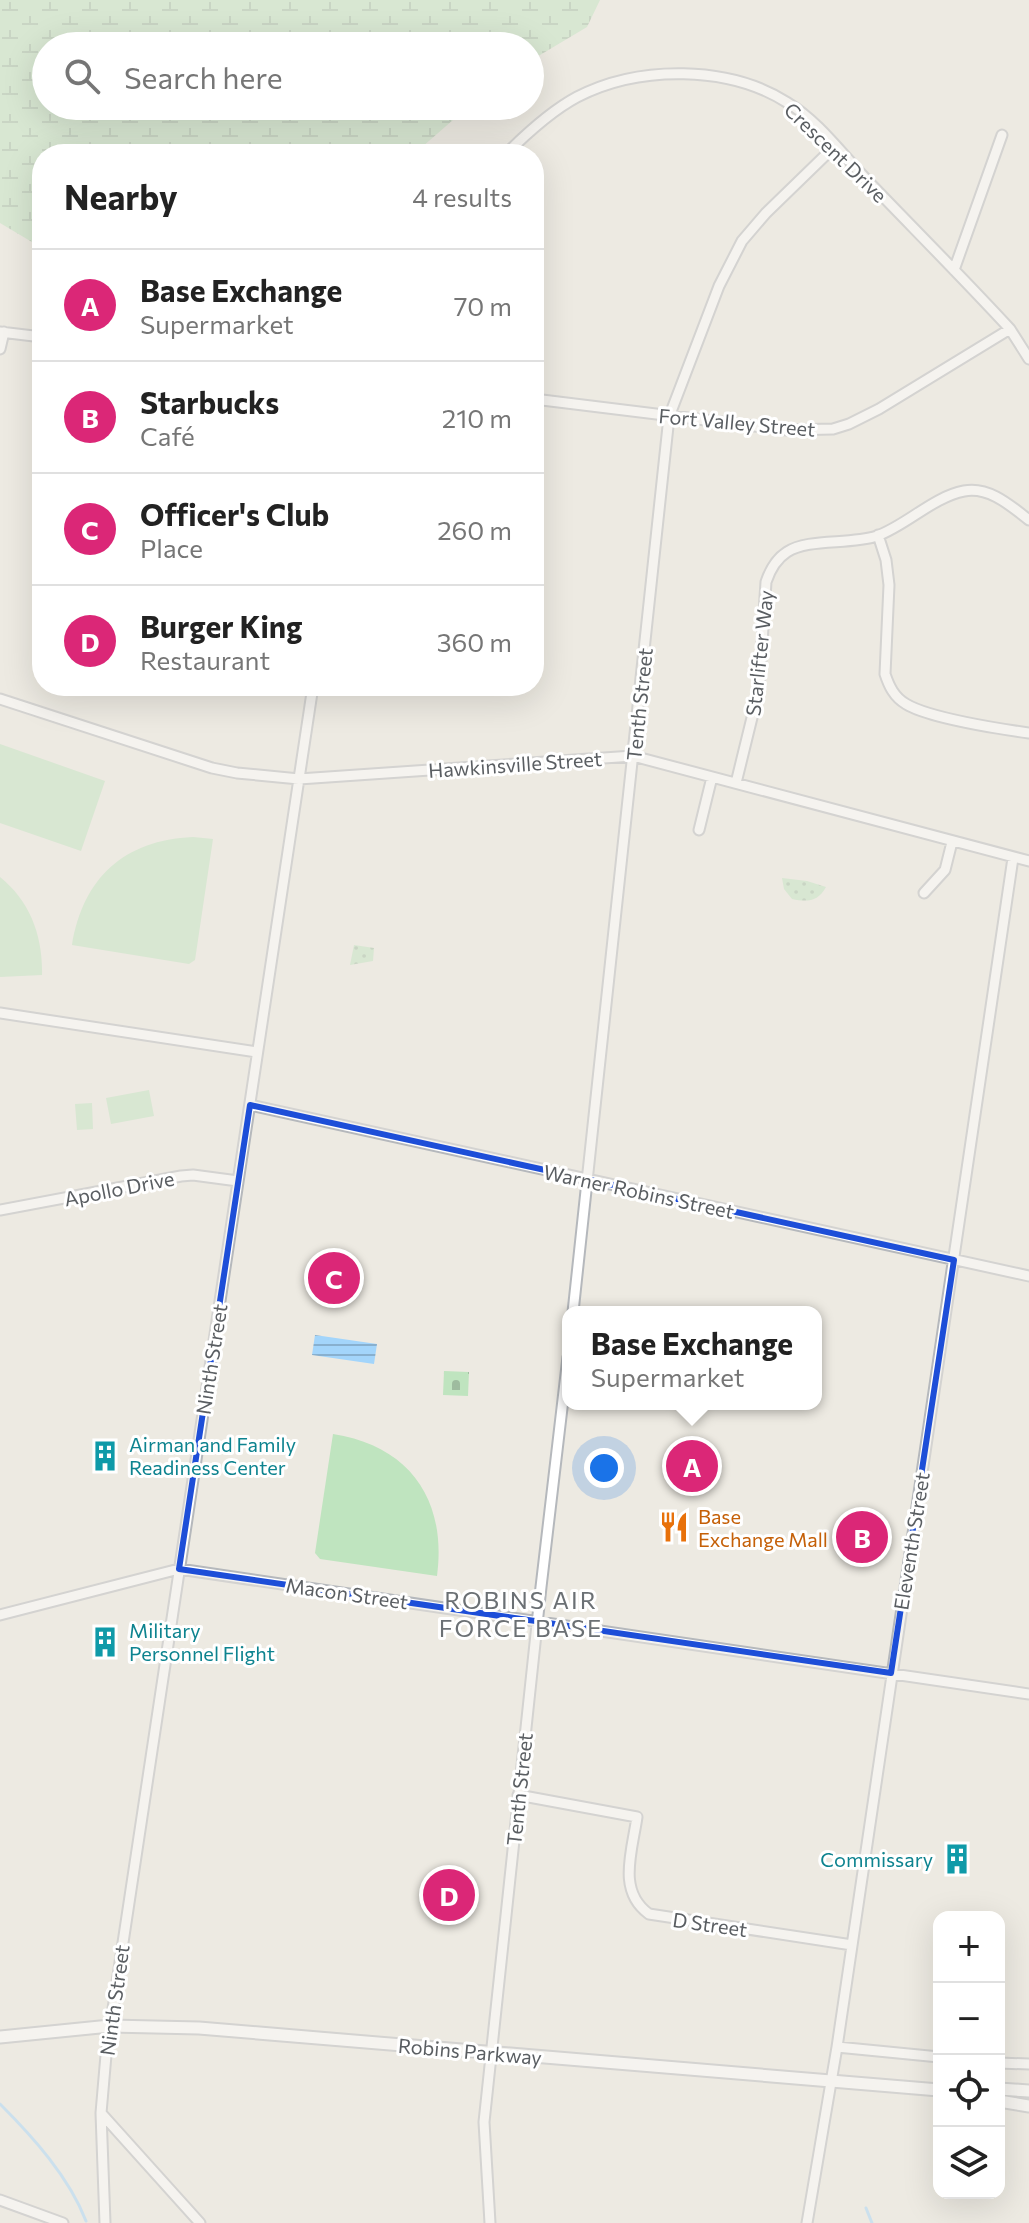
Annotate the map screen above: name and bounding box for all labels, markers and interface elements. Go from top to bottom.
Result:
search box [32,32,544,120]
icon: search [60,54,104,98]
text: Search here [124,58,283,95]
street label: Crescent Drive [780,97,892,207]
text: Nearby [64,175,178,217]
text: 4 results [412,181,512,212]
text: Base Exchange [140,271,342,308]
text: A [81,290,99,321]
text: 70 m [454,290,512,321]
text: Supermarket [140,308,294,339]
text: Starbucks [140,383,279,420]
text: B [81,402,99,433]
text: 210 m [442,402,512,433]
street label: Fort Valley Street [658,403,816,441]
text: Café [140,420,195,451]
text: Officer's Club [140,495,329,532]
text: C [81,514,99,545]
text: 260 m [437,514,512,545]
text: Place [140,532,203,563]
street label: Starlifter Way [740,589,778,717]
text: Burger King [140,607,303,644]
text: D [80,626,100,657]
text: 360 m [437,626,512,657]
text: Restaurant [140,644,270,675]
street label: Tenth Street [621,646,657,762]
street label: Hawkinsville Street [427,746,603,782]
street label: Warner Robins Street [542,1159,736,1223]
street label: Apollo Drive [62,1166,176,1210]
pin: C [308,1248,360,1308]
street label: Ninth Street [190,1302,232,1416]
popup [562,1306,822,1410]
text: Base Exchange [591,1324,793,1361]
text: Supermarket [591,1361,744,1392]
place label: Airman and Family Readiness Center [129,1432,296,1479]
pin: A [666,1436,718,1496]
building icon: Airman and Family Readiness Center [88,1439,122,1473]
your location [584,1448,624,1488]
street label: Eleventh Street [888,1470,934,1612]
place label: Base Exchange Mall [698,1504,828,1551]
pin: B [836,1507,888,1567]
restaurant icon: Base Exchange Mall [657,1510,691,1544]
street label: Macon Street [284,1573,410,1613]
district label: ROBINS AIR FORCE BASE [439,1585,603,1642]
place label: Military Personnel Flight [129,1618,275,1665]
building icon: Military Personnel Flight [88,1625,122,1659]
street label: Tenth Street [501,1731,537,1847]
building icon: Commissary [940,1842,974,1876]
place label: Commissary [820,1847,933,1871]
pin: D [423,1865,475,1925]
street label: D Street [671,1907,749,1941]
map controls [933,1911,1005,2199]
button: + [933,1911,1005,1983]
street label: Ninth Street [94,1943,134,2057]
button: − [933,1983,1005,2055]
street label: Robins Parkway [397,2033,543,2069]
button: locate [933,2055,1005,2127]
button: layers [933,2127,1005,2199]

